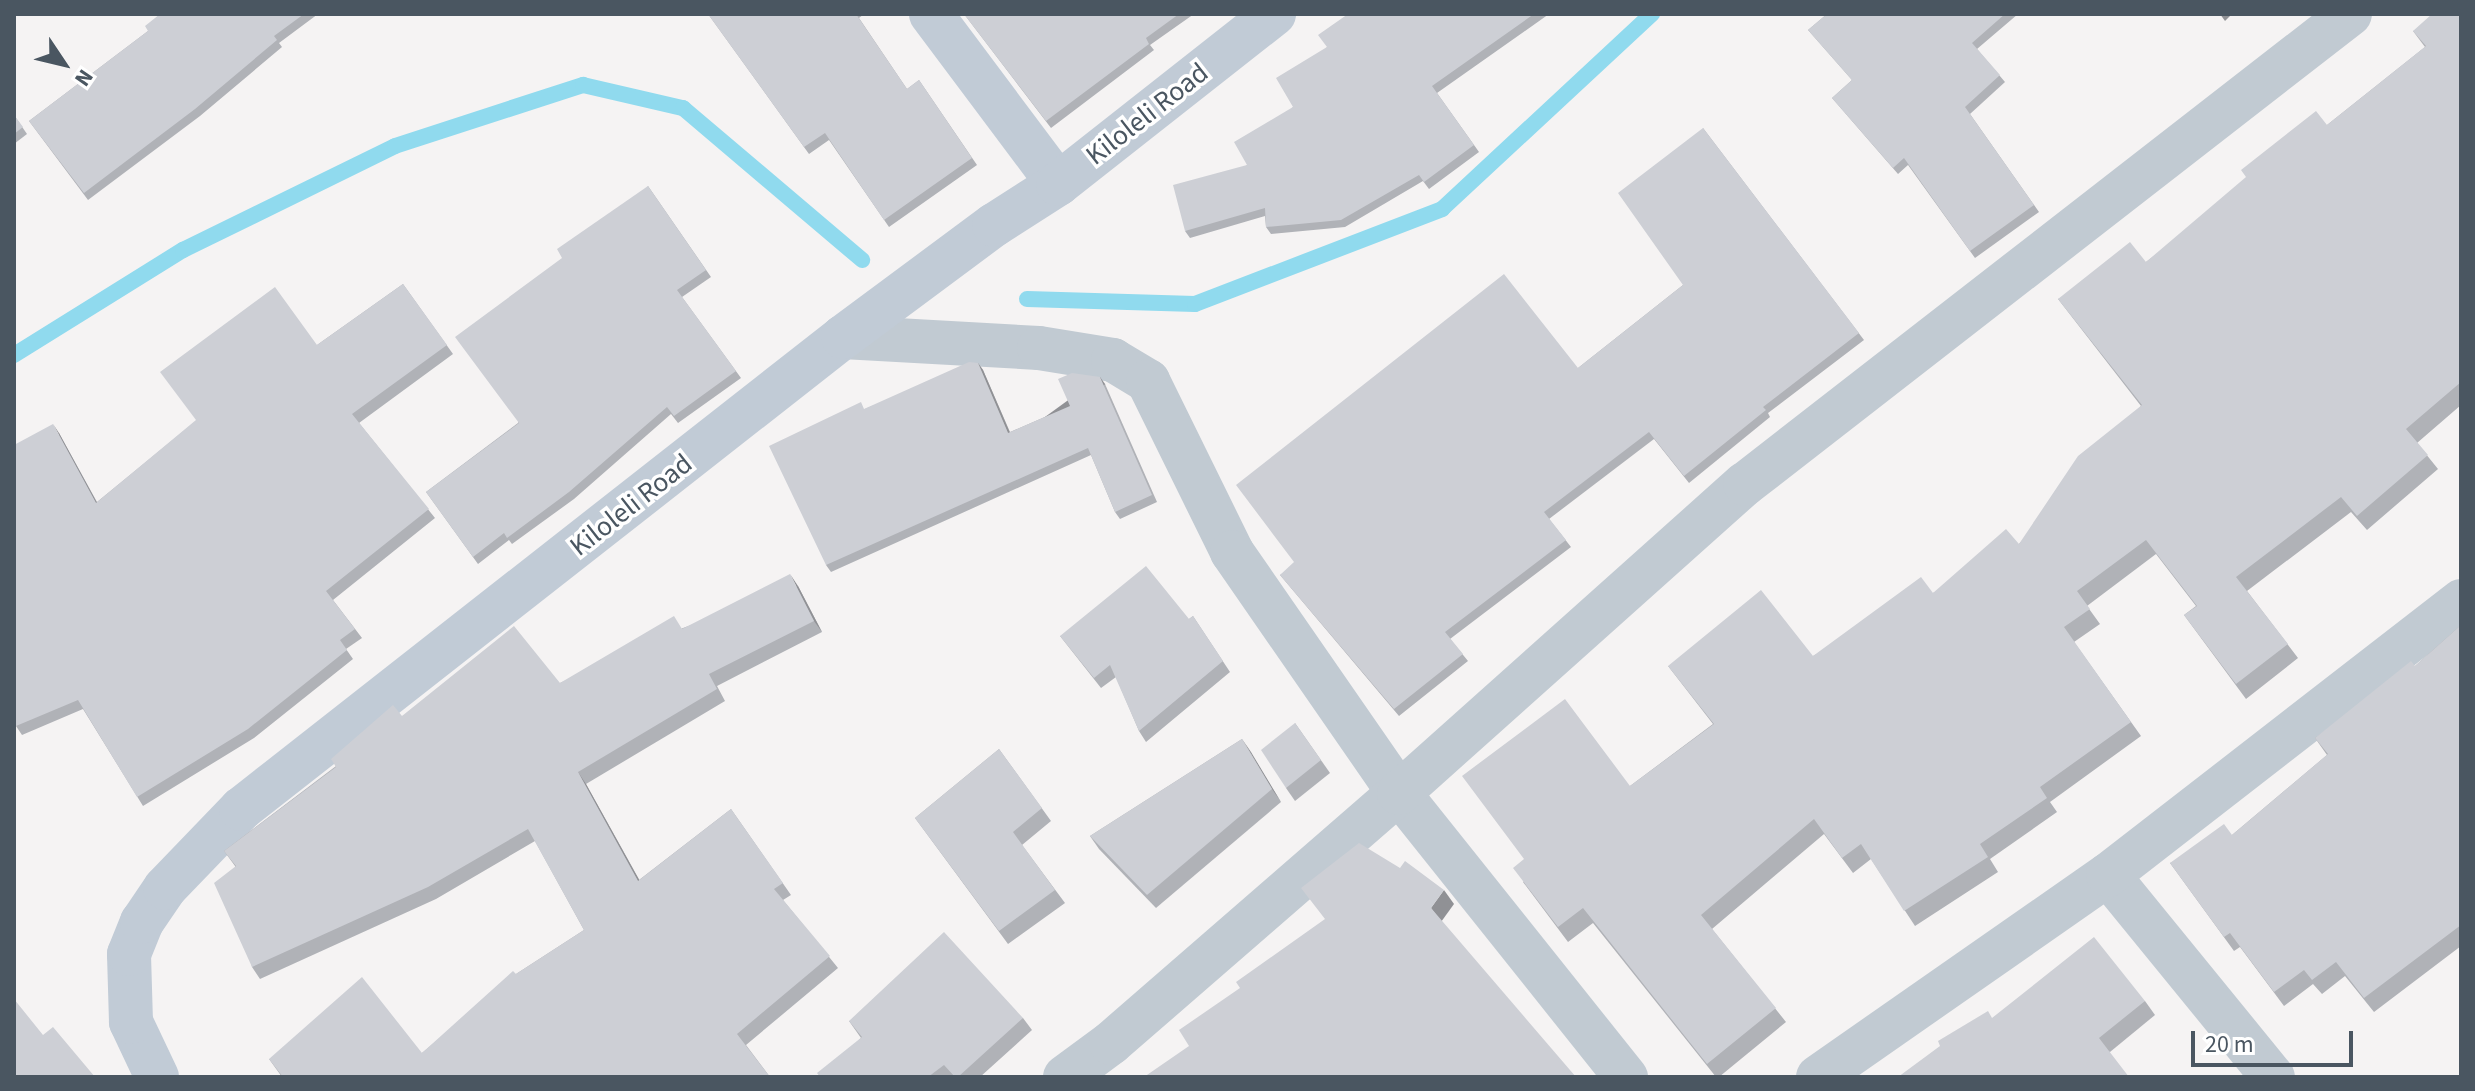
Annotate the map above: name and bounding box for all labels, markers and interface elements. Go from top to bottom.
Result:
north arrow [24,24,104,104]
street label: Kiloleli Road [1079,56,1215,172]
text: N [66,63,101,93]
street label: Kiloleli Road [563,447,699,563]
scale bar [2195,1015,2357,1065]
text: 20 m [2205,1027,2254,1062]

